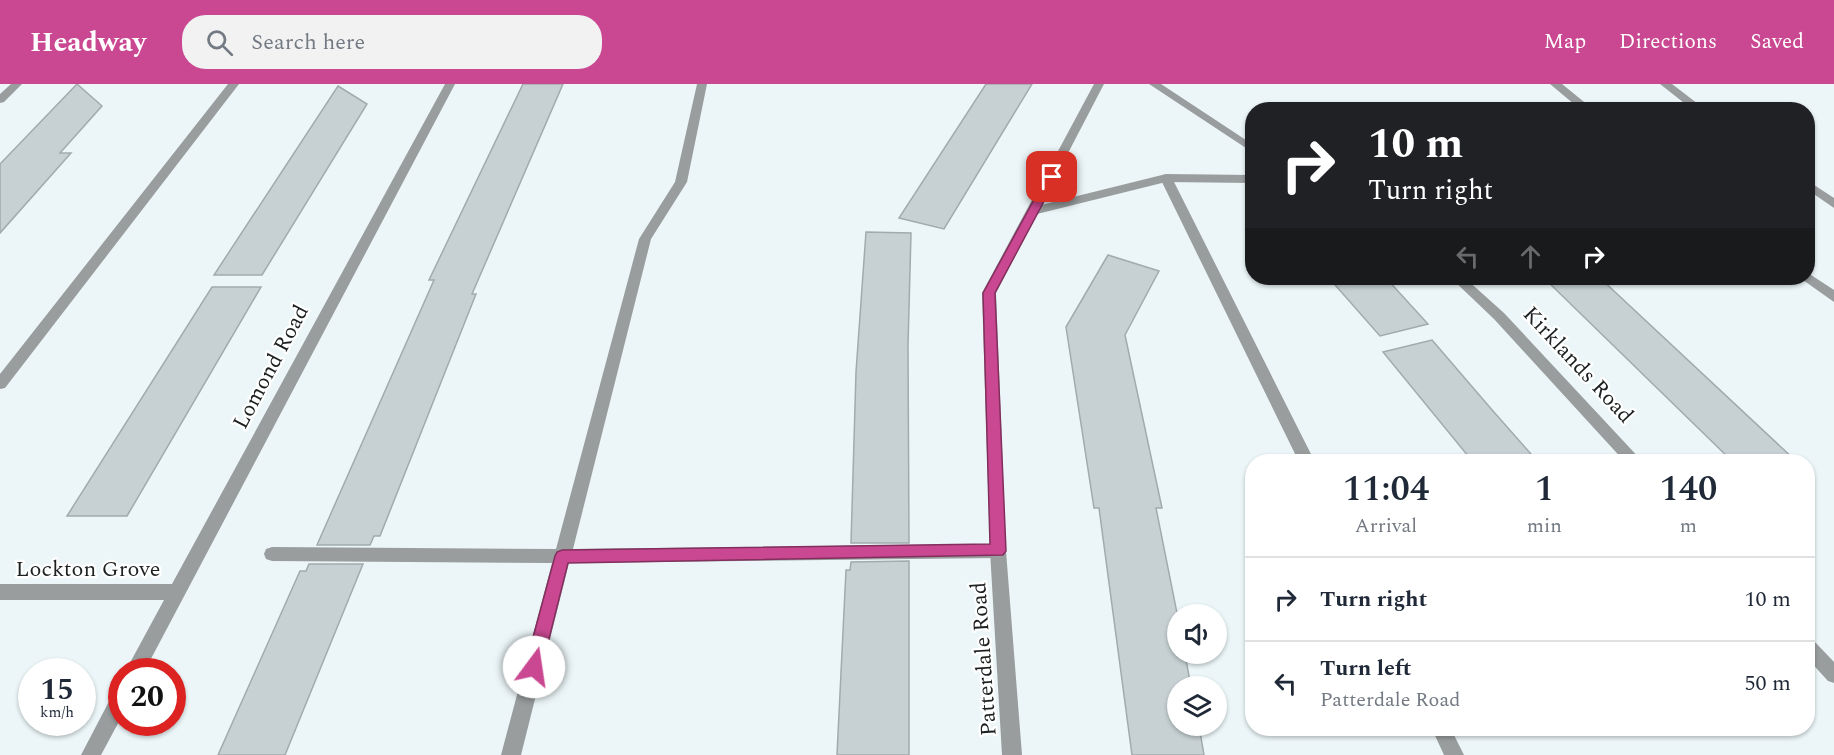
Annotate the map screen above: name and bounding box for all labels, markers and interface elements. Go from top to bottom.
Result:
search box [182,15,602,69]
text: Headway [30,21,146,64]
icon: search [203,26,236,59]
text: Search here [251,26,365,59]
text: Map [1544,26,1586,58]
text: Directions [1619,26,1717,58]
text: Saved [1750,26,1804,58]
text: 10 m [1368,113,1463,176]
icon: right [1269,126,1347,204]
pin [1026,151,1077,202]
icon: arrive [1035,160,1068,193]
text: Turn right [1368,170,1493,212]
icon: left [1451,240,1484,273]
icon: ahead [1514,240,1547,273]
icon: right [1577,240,1610,273]
street label: Lomond Road [224,299,318,435]
street label: Kirklands Road [1515,299,1641,431]
text: 11:04 [1343,462,1429,517]
text: 1 [1535,462,1554,517]
text: 140 [1659,462,1717,517]
text: Arrival [1355,511,1417,541]
text: min [1527,511,1562,541]
text: m [1680,511,1697,541]
street label: Lockton Grove [16,553,160,586]
street label: Patterdale Road [962,581,1006,737]
icon: right [1269,583,1302,616]
text: Turn right [1320,583,1427,616]
text: 10 m [1745,583,1791,616]
map controls [1167,604,1227,736]
button: sound [1167,604,1227,664]
position arrow [502,635,566,699]
text: Turn left [1320,652,1412,685]
speed limit sign: 20 [108,658,186,736]
text: 15 [40,667,74,713]
icon: left [1269,667,1302,700]
text: 50 m [1745,667,1791,700]
button: layers [1167,676,1227,736]
text: Patterdale Road [1320,685,1460,715]
text: km/h [40,701,74,724]

